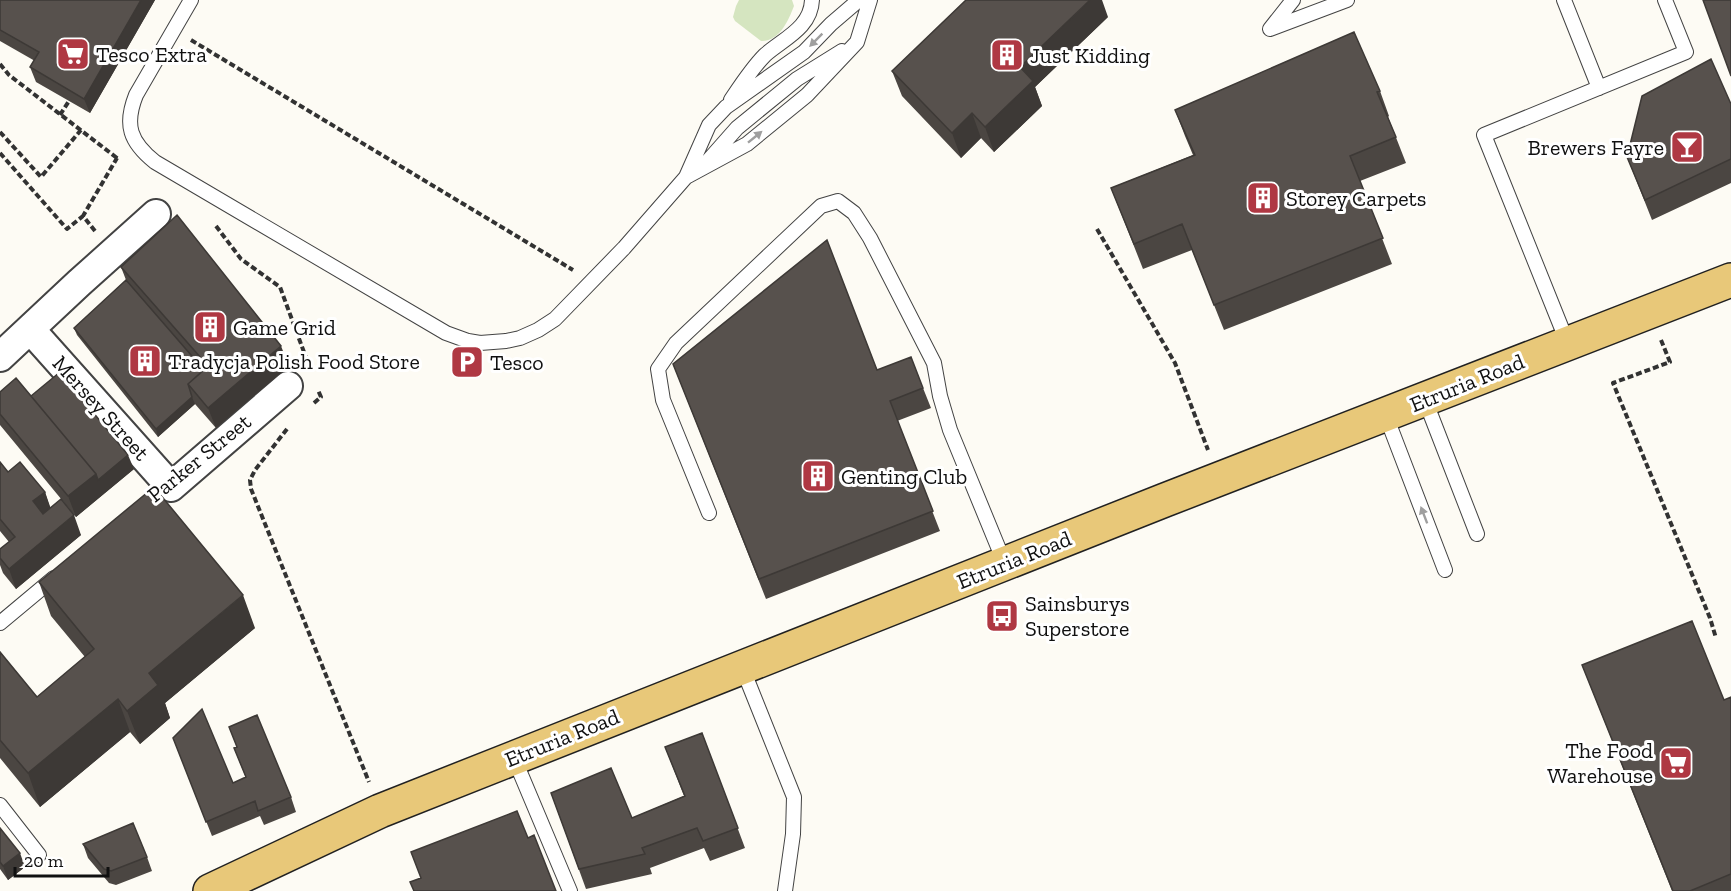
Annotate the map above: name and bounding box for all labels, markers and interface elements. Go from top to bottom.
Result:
one-way arrow [810,32,824,46]
supermarket icon: Tesco Extra [55,36,91,72]
building icon: Just Kidding [989,37,1025,73]
place label: Tesco Extra [96,41,207,68]
place label: Just Kidding [1030,42,1150,69]
bar icon: Brewers Fayre [1669,129,1705,165]
one-way arrow [747,131,763,144]
place label: Brewers Fayre [1528,134,1664,161]
building icon: Storey Carpets [1245,180,1281,216]
place label: Storey Carpets [1286,185,1426,212]
building icon: Game Grid [192,309,228,345]
place label: Game Grid [233,314,336,341]
building icon: Tradycja Polish Food Store [127,343,163,379]
parking icon: Tesco [449,344,485,380]
place label: Tradycja Polish Food Store [168,348,420,375]
street label: Etruria Road [1406,348,1528,418]
place label: Tesco [490,349,544,376]
street label: Mersey Street [47,350,156,467]
street label: Parker Street [142,407,257,508]
building icon: Genting Club [800,458,836,494]
place label: Genting Club [841,463,967,490]
one-way arrow [1419,506,1429,524]
street label: Etruria Road [953,525,1075,595]
place label: Sainsburys Superstore [1025,590,1130,642]
bus stop icon: Sainsburys Superstore [984,598,1020,634]
street label: Etruria Road [501,703,623,773]
place label: The Food Warehouse [1547,737,1653,789]
supermarket icon: The Food Warehouse [1658,745,1694,781]
scale bar [15,840,108,878]
text: 20 m [24,850,64,872]

